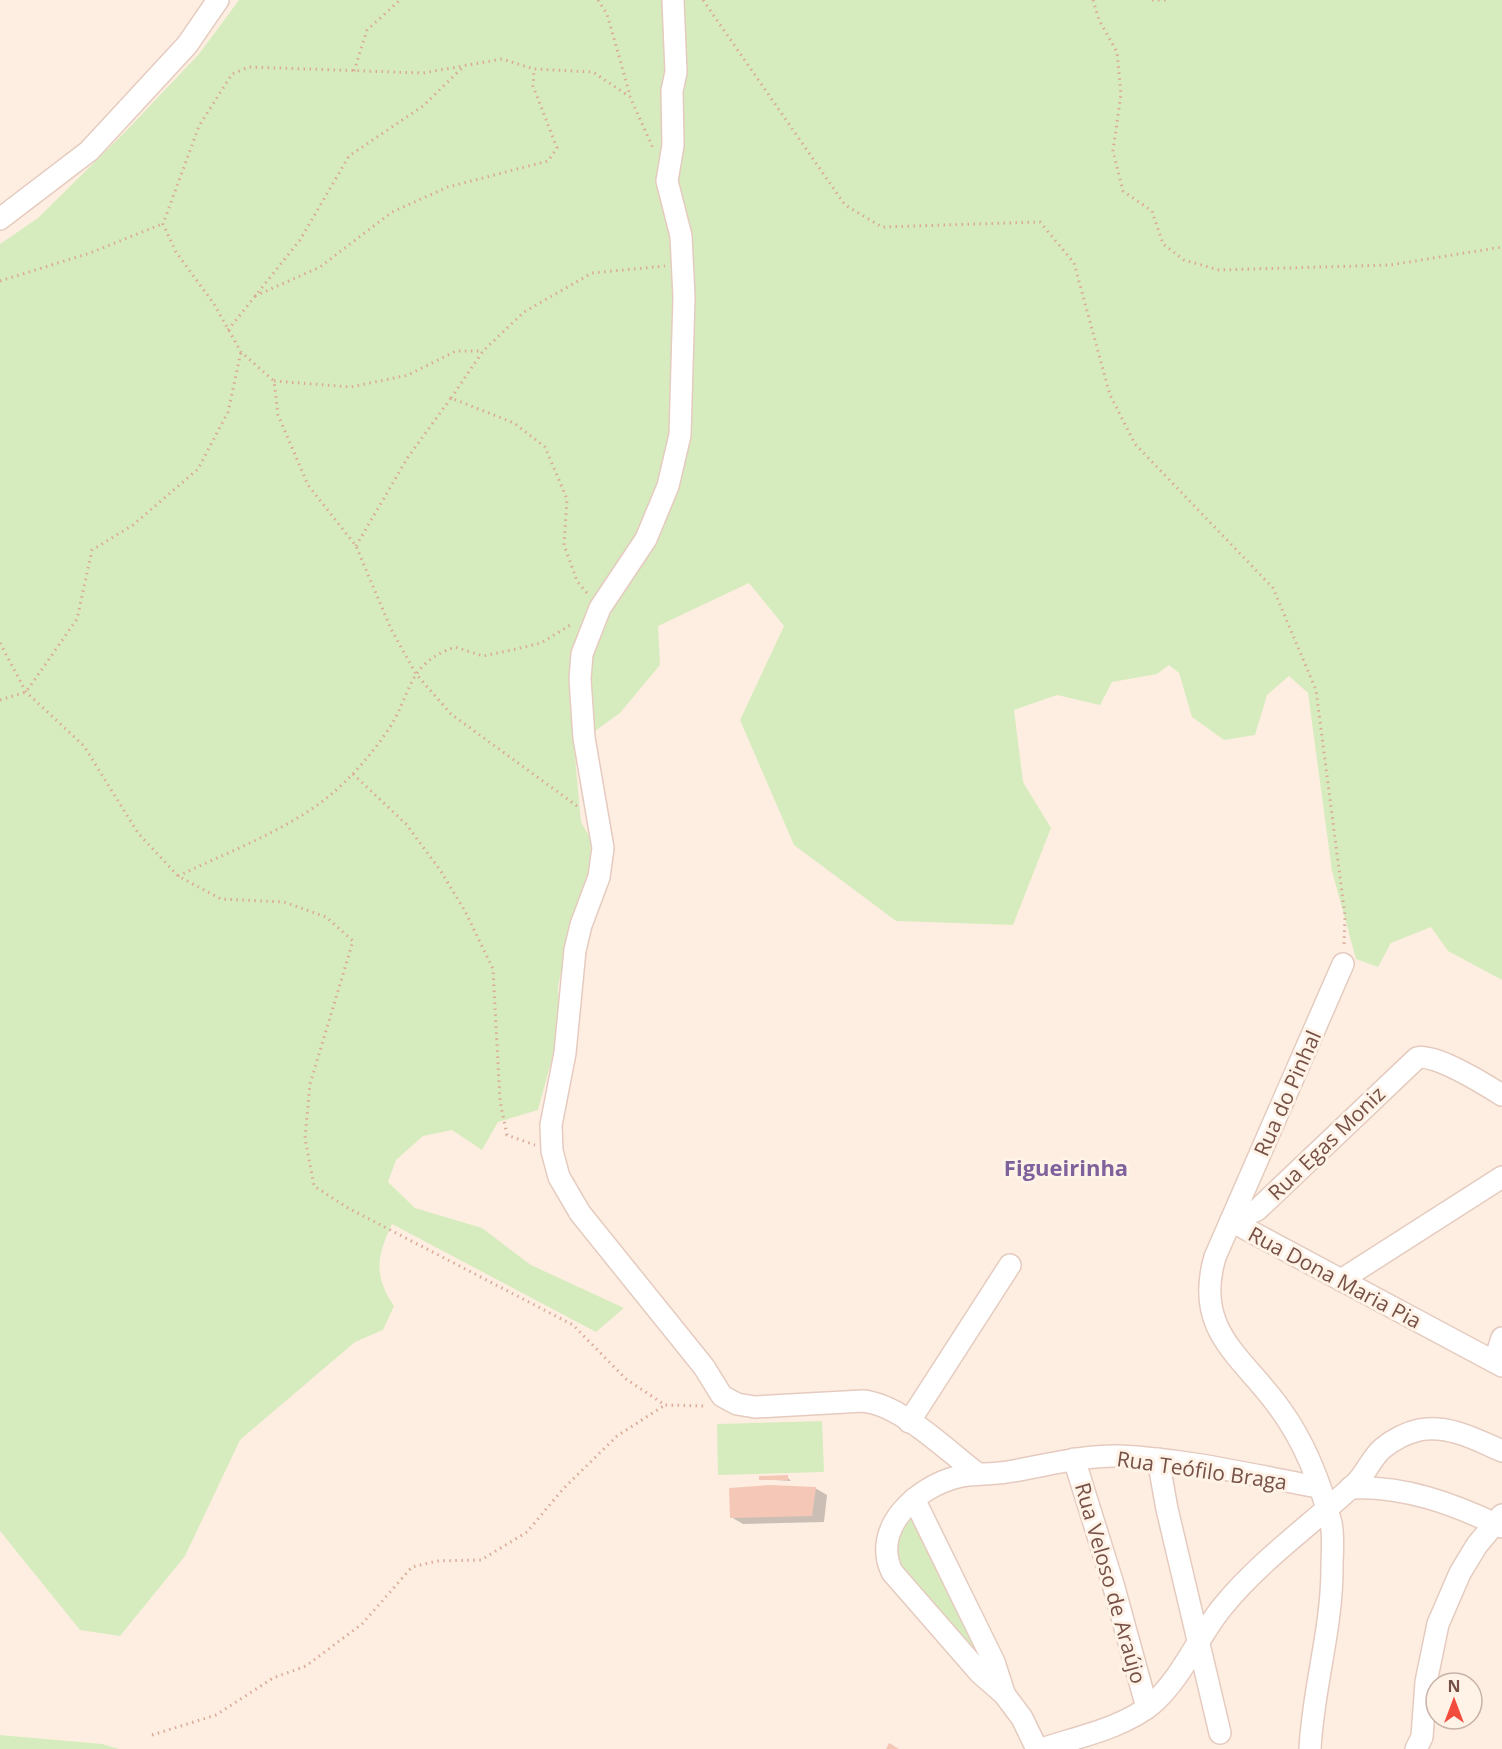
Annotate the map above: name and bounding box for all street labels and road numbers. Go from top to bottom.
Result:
street label: Rua do Pinhal [1247,1026,1327,1160]
street label: Rua Egas Moniz [1261,1080,1391,1206]
street label: Rua Dona Maria Pia [1244,1220,1426,1334]
street label: Rua Teófilo Braga [1115,1444,1289,1496]
street label: Rua Veloso de Araújo [1069,1479,1153,1687]

